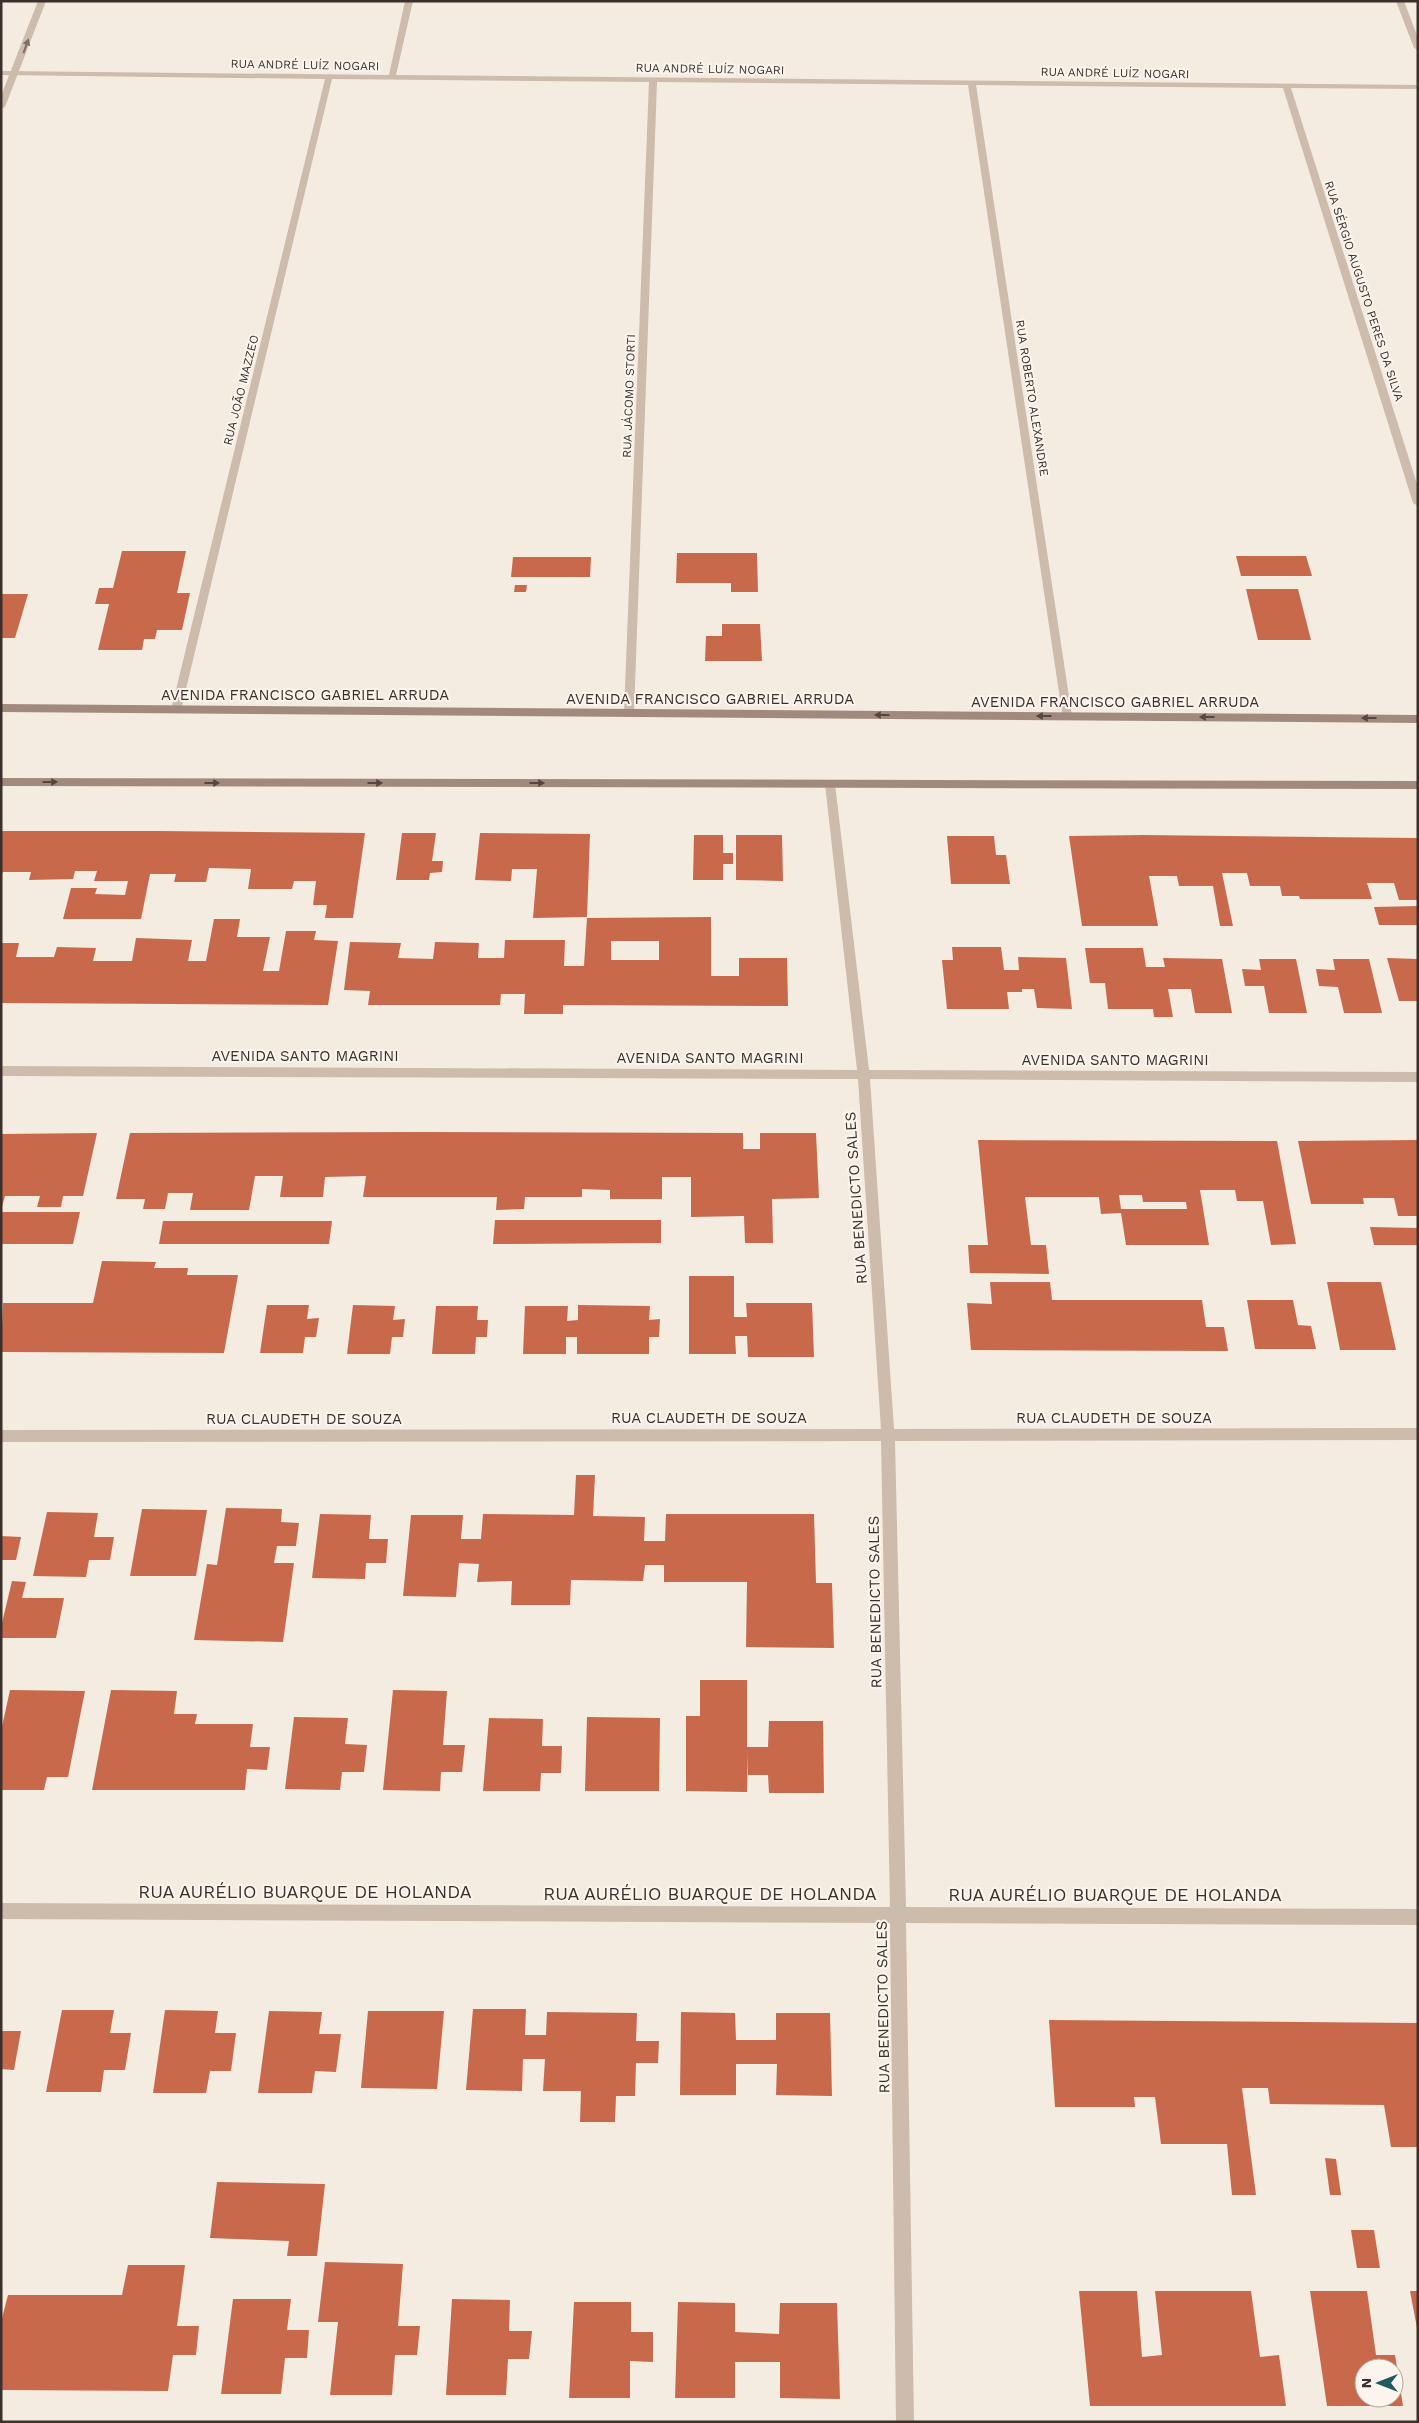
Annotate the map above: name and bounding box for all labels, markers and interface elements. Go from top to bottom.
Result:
one-way arrow [22,38,30,53]
street label: RUA ANDRÉ LUÍZ NOGARI [230,57,380,73]
street label: RUA ANDRÉ LUÍZ NOGARI [635,61,785,77]
street label: RUA ANDRÉ LUÍZ NOGARI [1040,65,1190,81]
street label: RUA SÉRGIO AUGUSTO PERES DA SILVA [1322,179,1406,403]
street label: RUA ROBERTO ALEXANDRE [1013,319,1051,478]
street label: RUA JOÃO MAZZEO [220,333,262,447]
street label: RUA JÁCOMO STORTI [620,334,638,458]
street label: AVENIDA FRANCISCO GABRIEL ARRUDA [161,686,449,704]
street label: AVENIDA FRANCISCO GABRIEL ARRUDA [566,690,854,708]
street label: AVENIDA FRANCISCO GABRIEL ARRUDA [971,693,1259,711]
one-way arrow [873,711,889,719]
one-way arrow [1036,712,1052,720]
one-way arrow [1198,713,1214,721]
one-way arrow [1361,714,1377,722]
one-way arrow [42,778,58,786]
one-way arrow [205,779,221,787]
one-way arrow [367,779,383,787]
one-way arrow [530,779,546,787]
street label: AVENIDA SANTO MAGRINI [211,1047,399,1065]
street label: AVENIDA SANTO MAGRINI [616,1049,804,1067]
street label: AVENIDA SANTO MAGRINI [1021,1051,1209,1069]
street label: RUA BENEDICTO SALES [841,1111,871,1285]
street label: RUA CLAUDETH DE SOUZA [611,1409,807,1427]
street label: RUA CLAUDETH DE SOUZA [1016,1409,1212,1427]
street label: RUA CLAUDETH DE SOUZA [206,1410,402,1428]
street label: RUA BENEDICTO SALES [864,1515,886,1689]
street label: RUA AURÉLIO BUARQUE DE HOLANDA [138,1881,472,1902]
street label: RUA AURÉLIO BUARQUE DE HOLANDA [543,1883,877,1904]
street label: RUA AURÉLIO BUARQUE DE HOLANDA [948,1884,1282,1905]
street label: RUA BENEDICTO SALES [872,1920,894,2094]
north arrow [1354,2358,1404,2408]
text: N [1358,2378,1374,2388]

